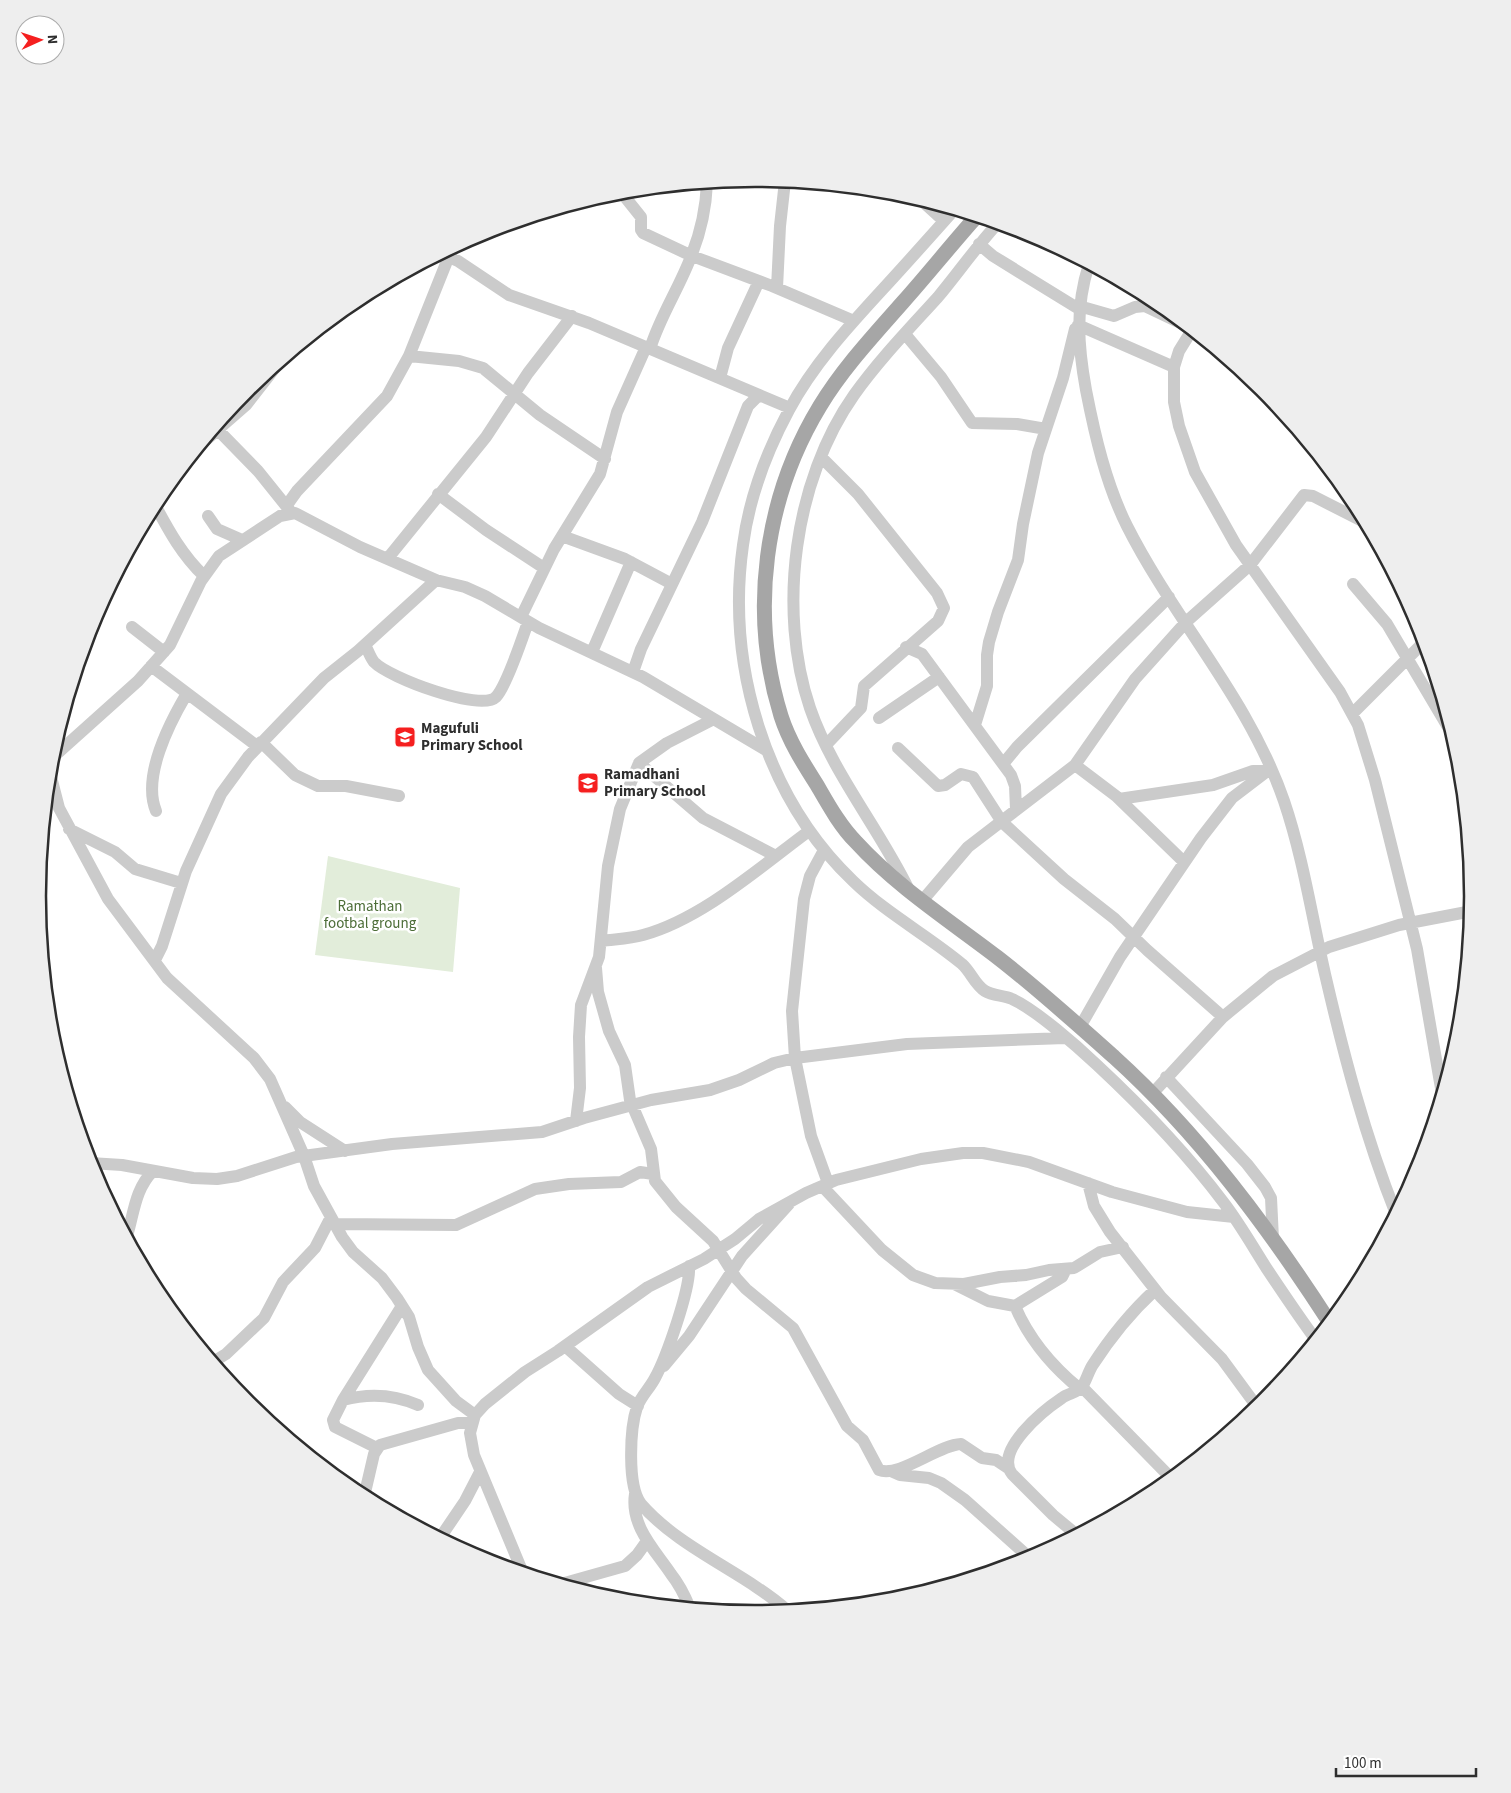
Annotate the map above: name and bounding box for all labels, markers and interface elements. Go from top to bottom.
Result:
north arrow [15,15,65,65]
text: N [42,34,62,45]
place label: Magufuli Primary School [421,718,523,756]
school or university icon: Magufuli Primary School [393,725,417,749]
place label: Ramadhani Primary School [604,764,706,802]
school or university icon: Ramadhani Primary School [576,771,600,795]
park label: Ramathan footbal groung [324,896,417,934]
scale bar [1336,1746,1476,1778]
text: 100 m [1344,1753,1382,1774]

